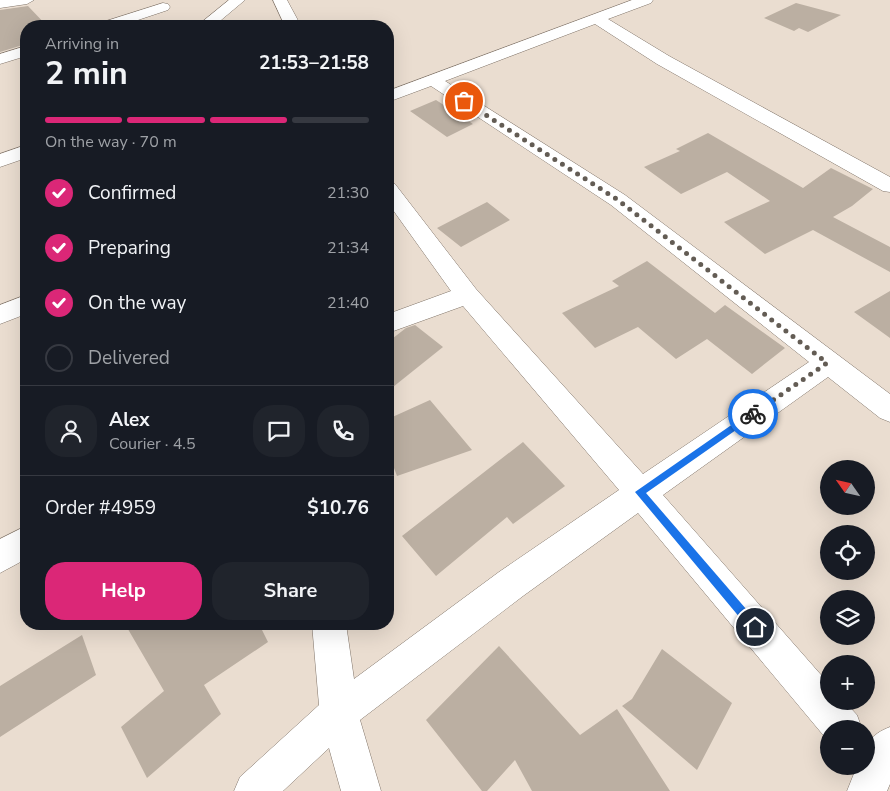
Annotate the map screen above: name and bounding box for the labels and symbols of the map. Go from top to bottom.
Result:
pin [443,80,485,122]
courier [728,389,778,439]
north arrow [820,460,875,515]
pin [734,606,776,648]

